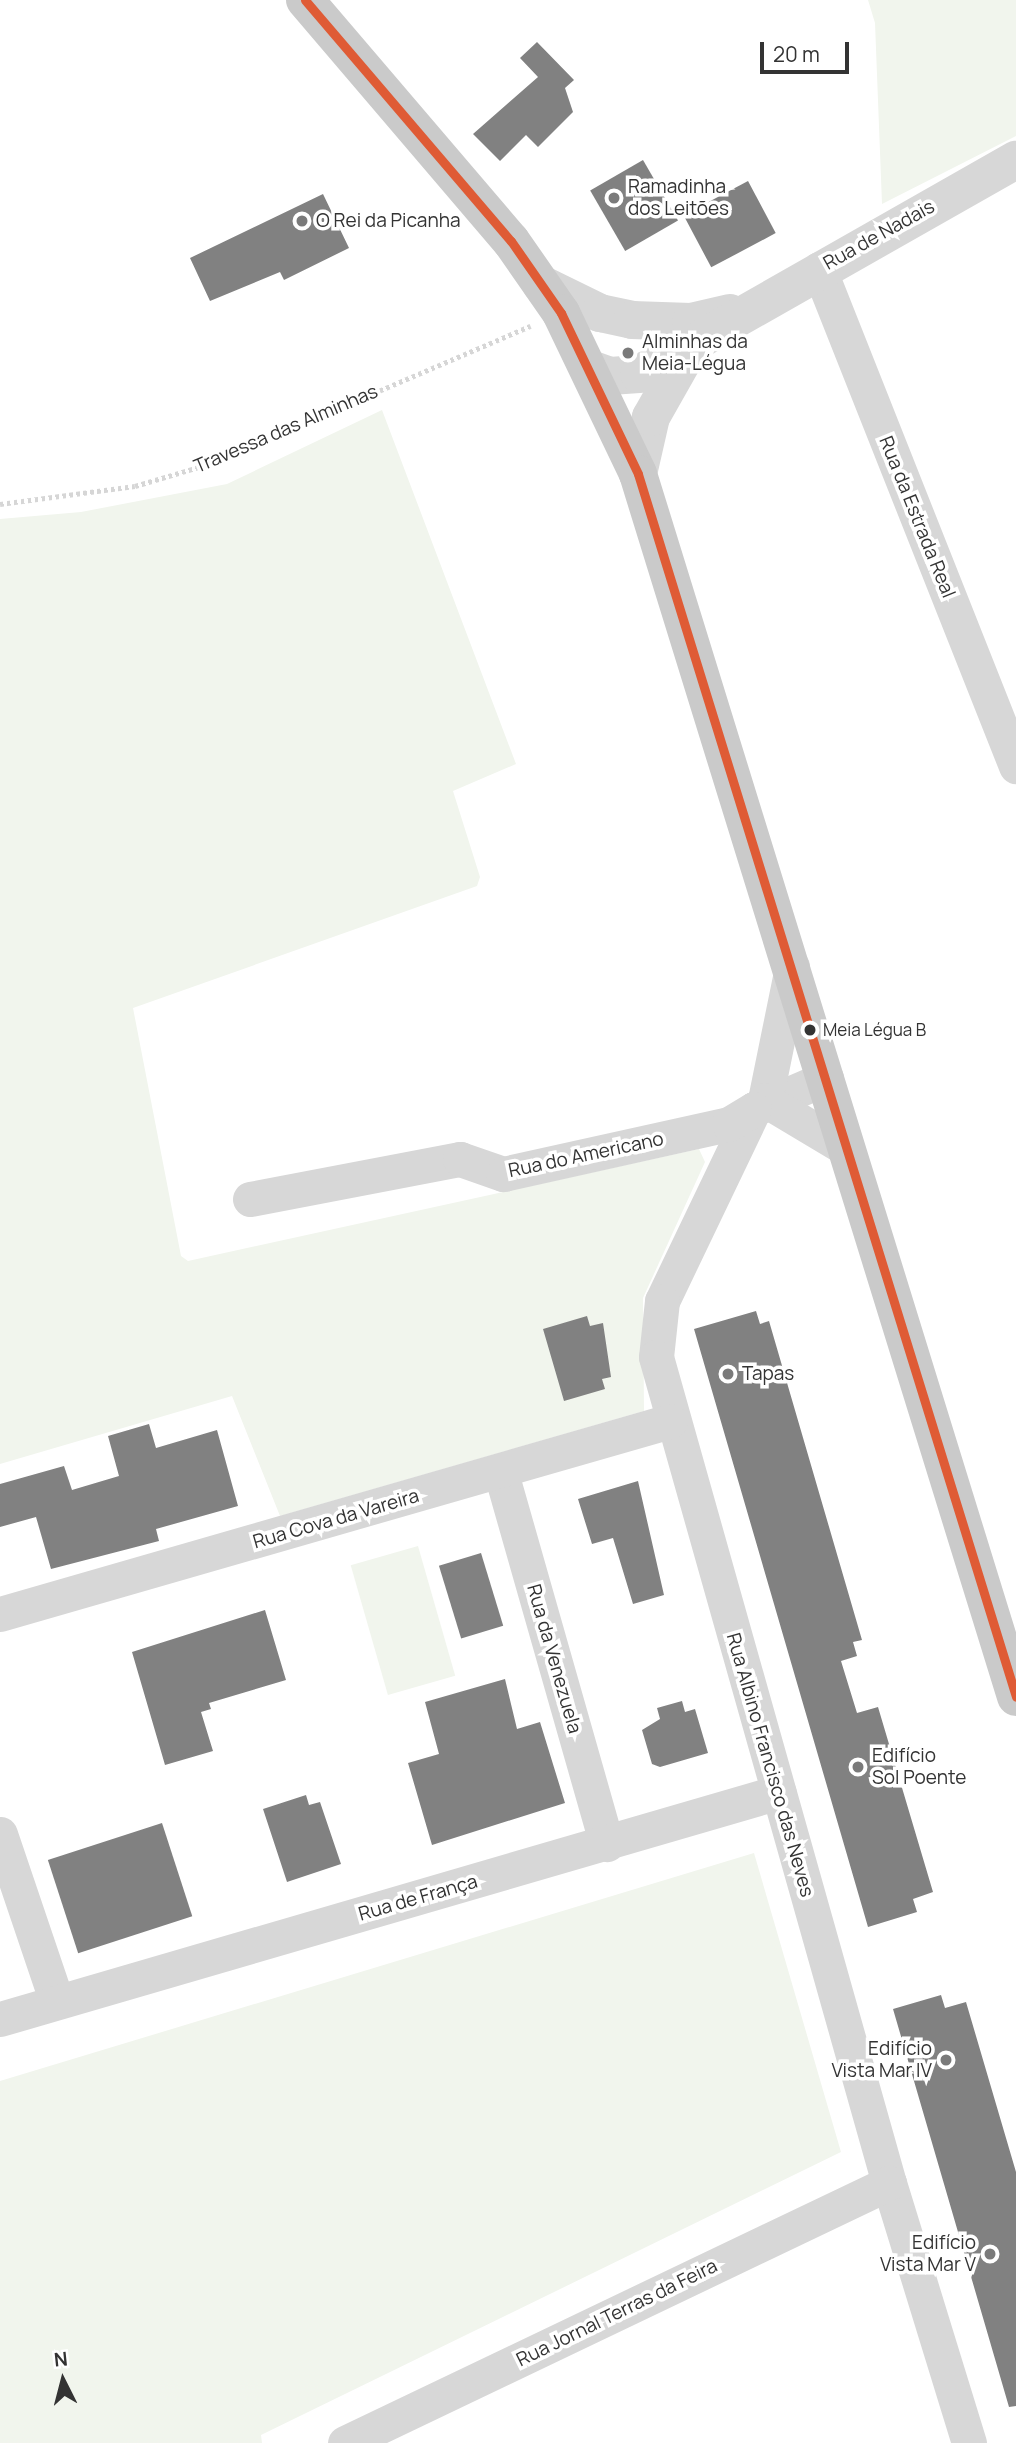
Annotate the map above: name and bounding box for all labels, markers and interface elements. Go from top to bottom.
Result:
scale bar [764,28,853,72]
text: 20 m [773,40,820,68]
place label: Ramadinha dos Leitões [628,176,729,220]
marker: Ramadinha dos Leitões [606,190,622,206]
street label: Rua de Nadais [819,195,939,275]
place label: O Rei da Picanha [316,210,461,232]
marker: O Rei da Picanha [294,213,310,229]
place label: Alminhas da Meia-Légua [642,331,748,375]
marker: Alminhas da Meia-Légua [620,345,636,361]
street label: Travessa das Alminhas [191,380,381,478]
street label: Rua da Estrada Real [874,433,960,601]
place label: Meia Légua B [823,1020,926,1040]
marker: Meia Légua B [803,1023,817,1037]
street label: Rua do Americano [506,1127,666,1183]
place label: Tapas [742,1363,794,1385]
marker: Tapas [720,1366,736,1382]
street label: Rua Cova da Vareira [250,1484,422,1554]
street label: Rua da Venezuela [522,1582,586,1736]
street label: Rua Albino Francisco das Neves [721,1630,819,1900]
place label: Edifício Sol Poente [872,1745,966,1789]
marker: Edifício Sol Poente [850,1759,866,1775]
street label: Rua de França [356,1870,480,1926]
place label: Edifício Vista Mar IV [831,2038,932,2082]
marker: Edifício Vista Mar IV [938,2052,954,2068]
place label: Edifício Vista Mar V [880,2232,976,2276]
marker: Edifício Vista Mar V [982,2246,998,2262]
street label: Rua Jornal Terras da Feira [513,2254,721,2372]
north arrow [28,2345,98,2415]
text: N [53,2345,69,2373]

